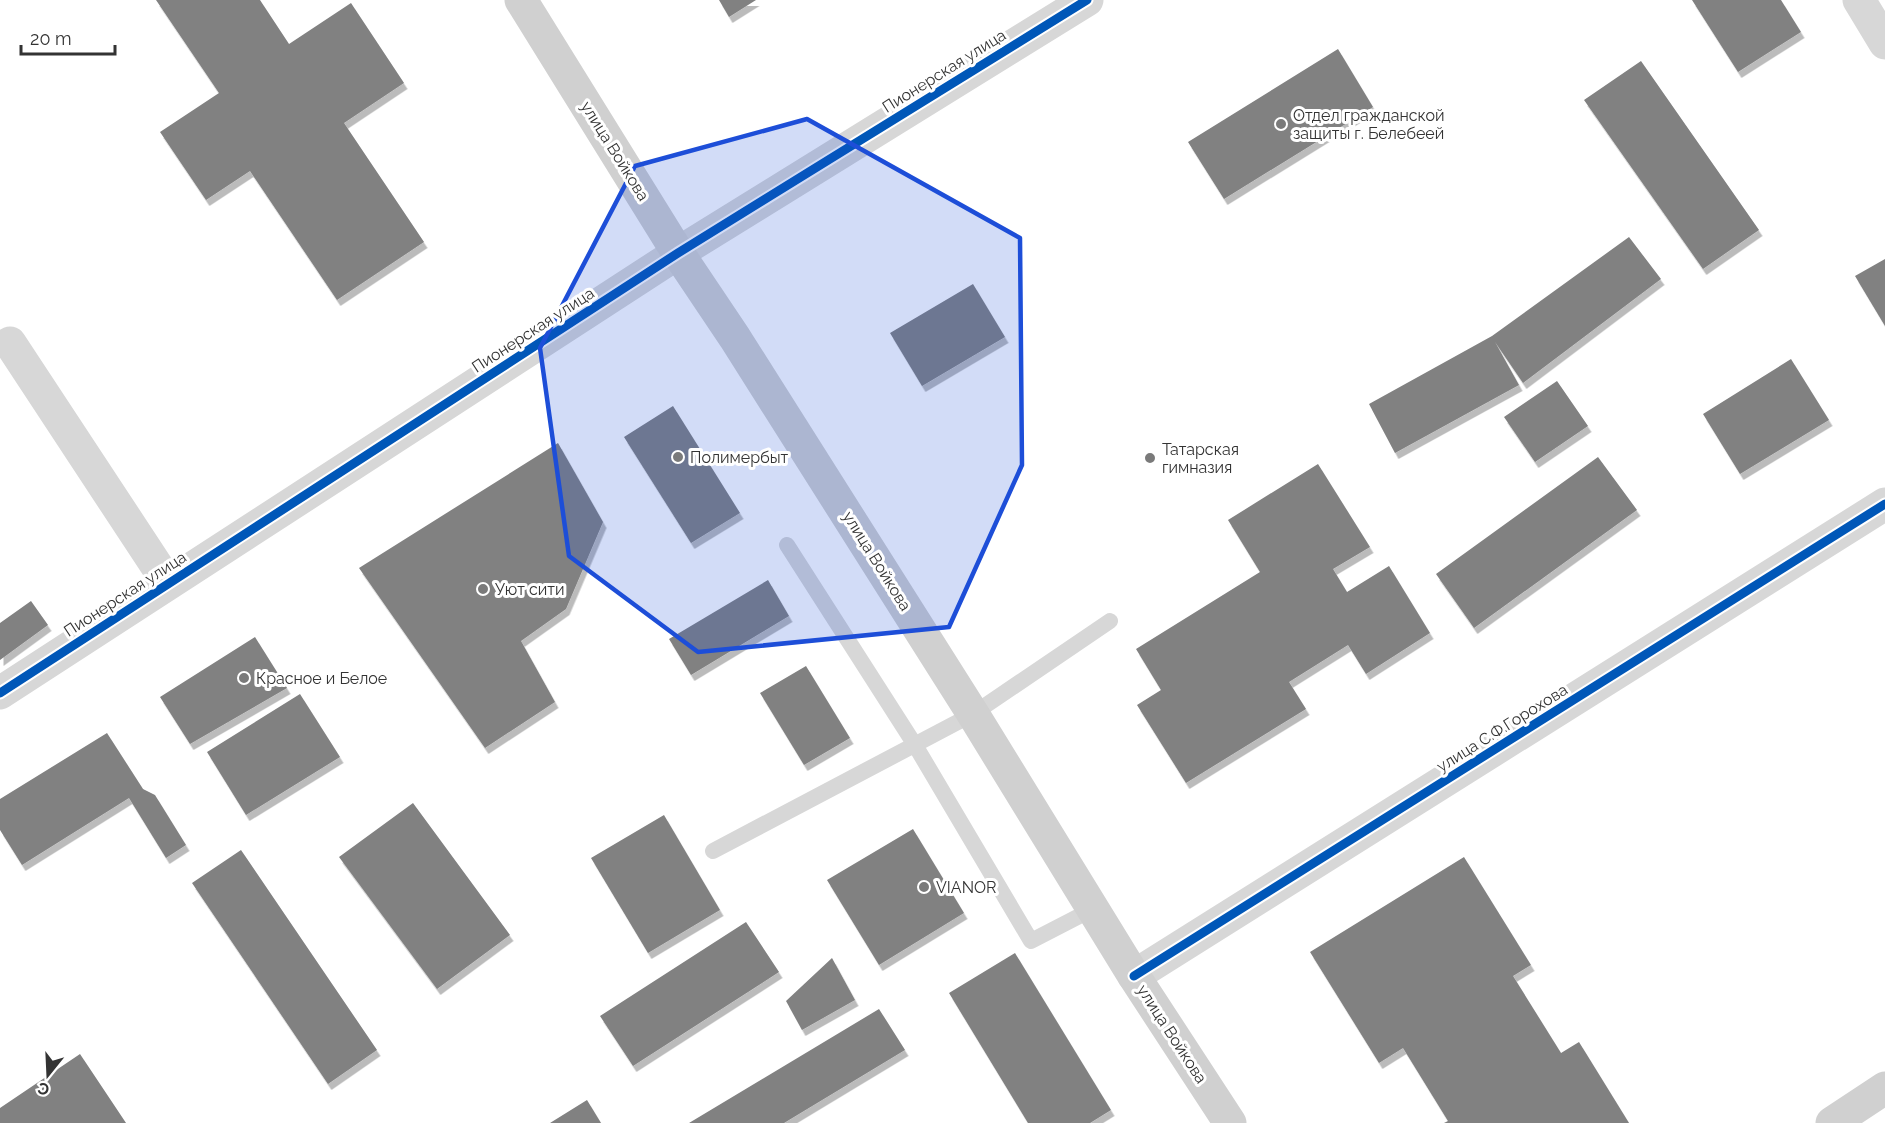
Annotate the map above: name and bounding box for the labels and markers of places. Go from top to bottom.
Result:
place label: Отдел гражданской защиты г. Белебеей [1293,106,1444,143]
marker: Отдел гражданской защиты г. Белебеей [1274,117,1288,131]
place label: Татарская гимназия [1162,440,1239,477]
place label: Полимербыт [690,448,789,467]
marker: Полимербыт [671,450,685,464]
marker: Татарская гимназия [1143,451,1157,465]
place label: Уют сити [495,580,564,599]
marker: Уют сити [476,582,490,596]
place label: Красное и Белое [256,669,387,688]
marker: Красное и Белое [237,671,251,685]
place label: VIANOR [936,878,996,897]
marker: VIANOR [917,880,931,894]

